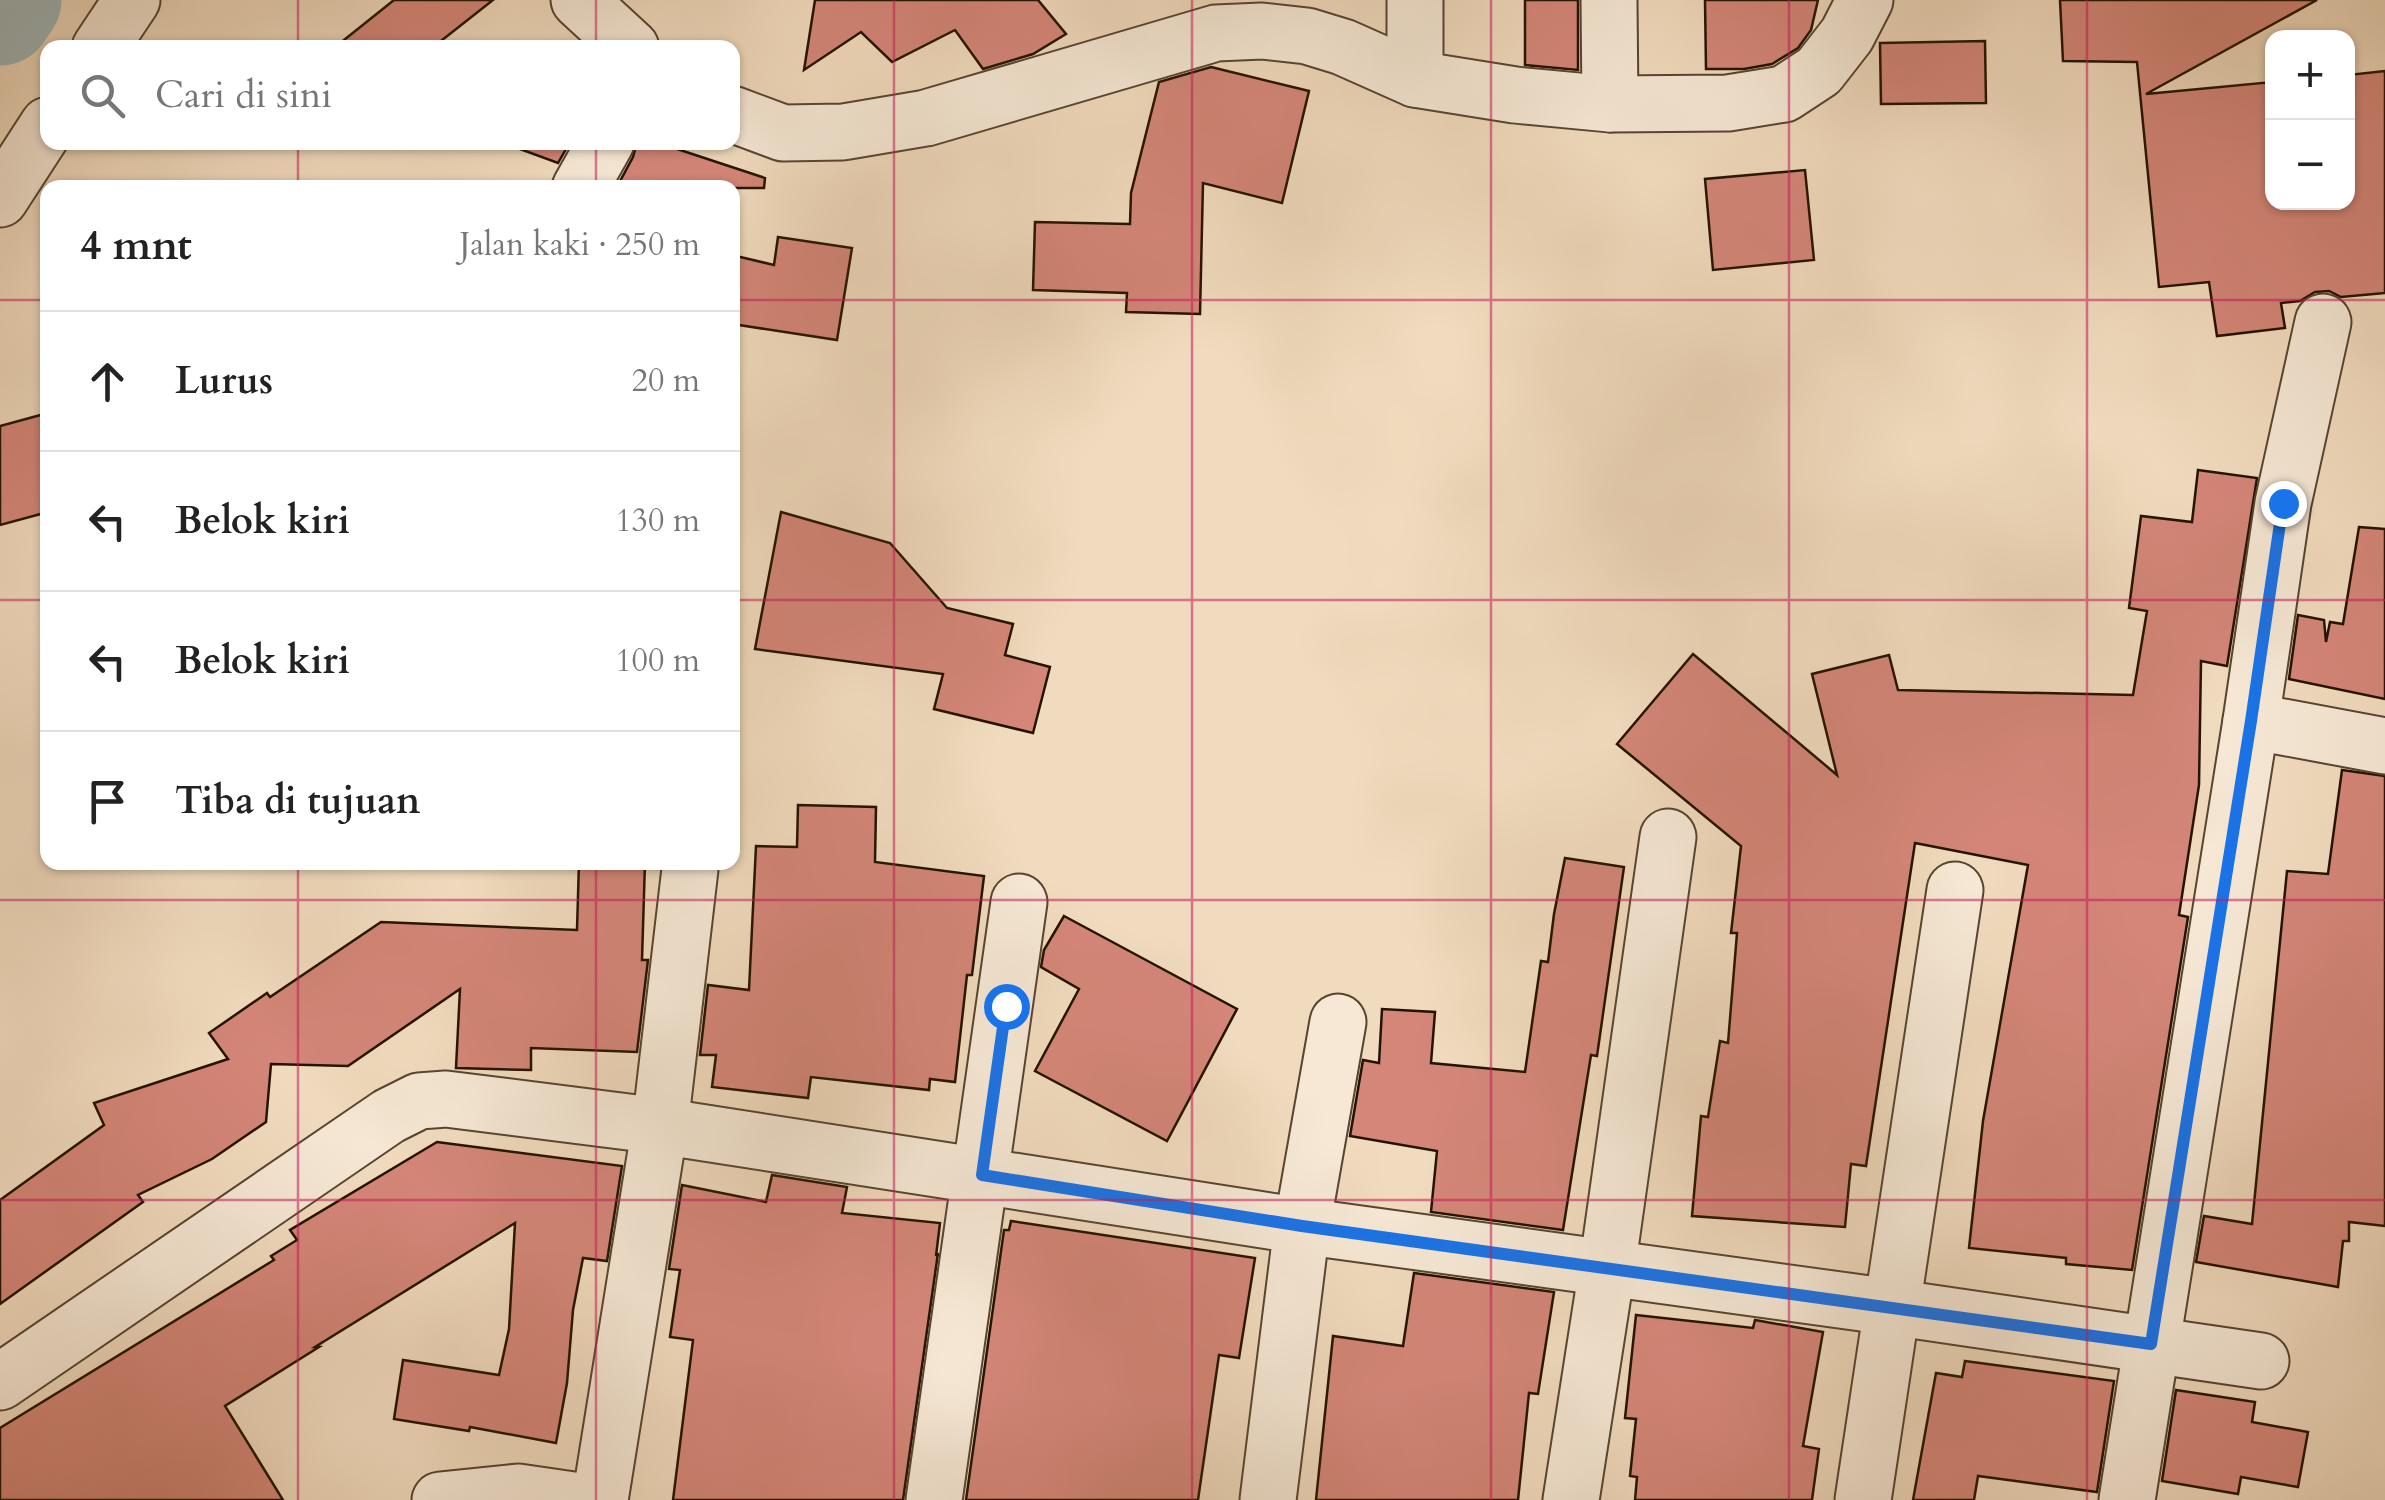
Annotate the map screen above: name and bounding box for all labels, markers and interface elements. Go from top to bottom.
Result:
map controls [2265,30,2355,210]
button: + [2265,30,2355,120]
search box [40,40,740,150]
icon: search [75,68,130,123]
text: Cari di sini [155,69,332,121]
button: − [2265,120,2355,210]
text: 4 mnt [80,217,192,274]
text: Jalan kaki · 250 m [459,223,700,267]
icon: ahead [80,354,135,409]
text: Lurus [175,355,273,407]
text: 20 m [632,359,700,403]
route end [2261,481,2307,527]
icon: left [80,494,135,549]
text: Belok kiri [175,495,350,547]
text: 130 m [615,499,700,543]
icon: left [80,634,135,689]
text: Belok kiri [175,635,350,687]
text: 100 m [615,639,700,683]
icon: arrive [80,774,135,829]
text: Tiba di tujuan [175,775,420,827]
route start [984,984,1030,1030]

